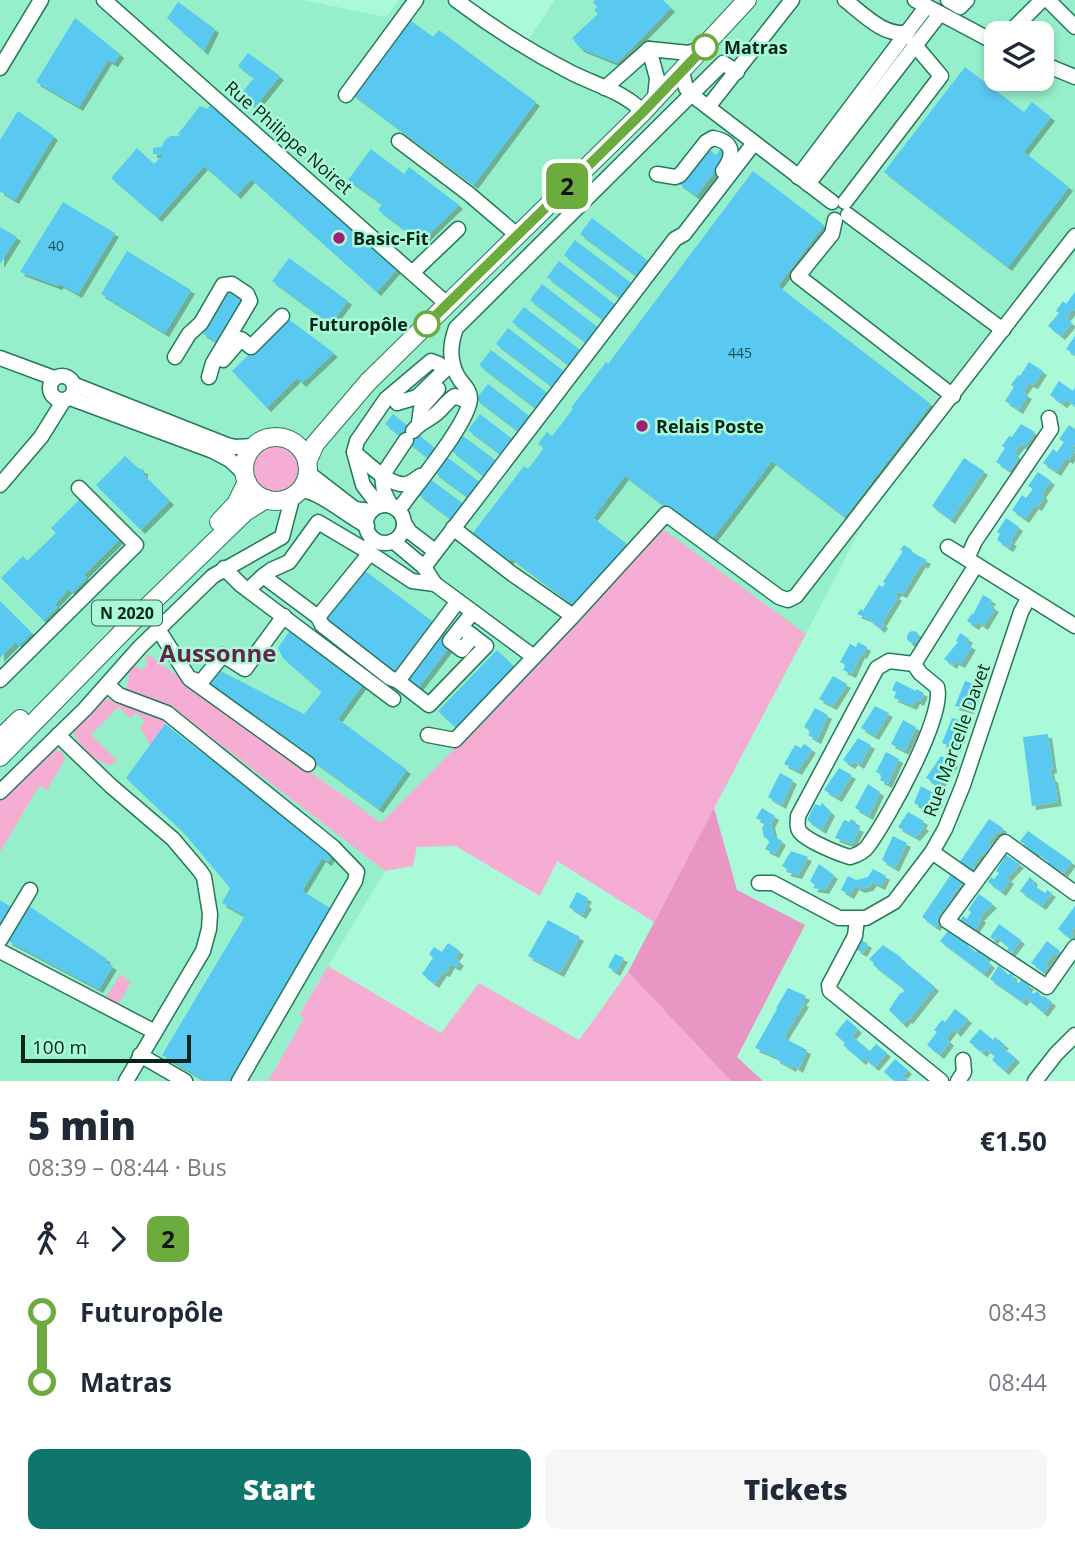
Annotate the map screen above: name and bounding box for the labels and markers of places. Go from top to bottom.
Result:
marker: Matras [692,34,718,60]
place label: Matras [724,35,788,59]
place label: Basic-Fit [353,226,429,250]
marker: Basic-Fit [331,230,347,246]
marker: Futuropôle [414,311,440,337]
place label: Futuropôle [309,312,408,336]
place label: Relais Poste [656,414,764,438]
marker: Relais Poste [634,418,650,434]

